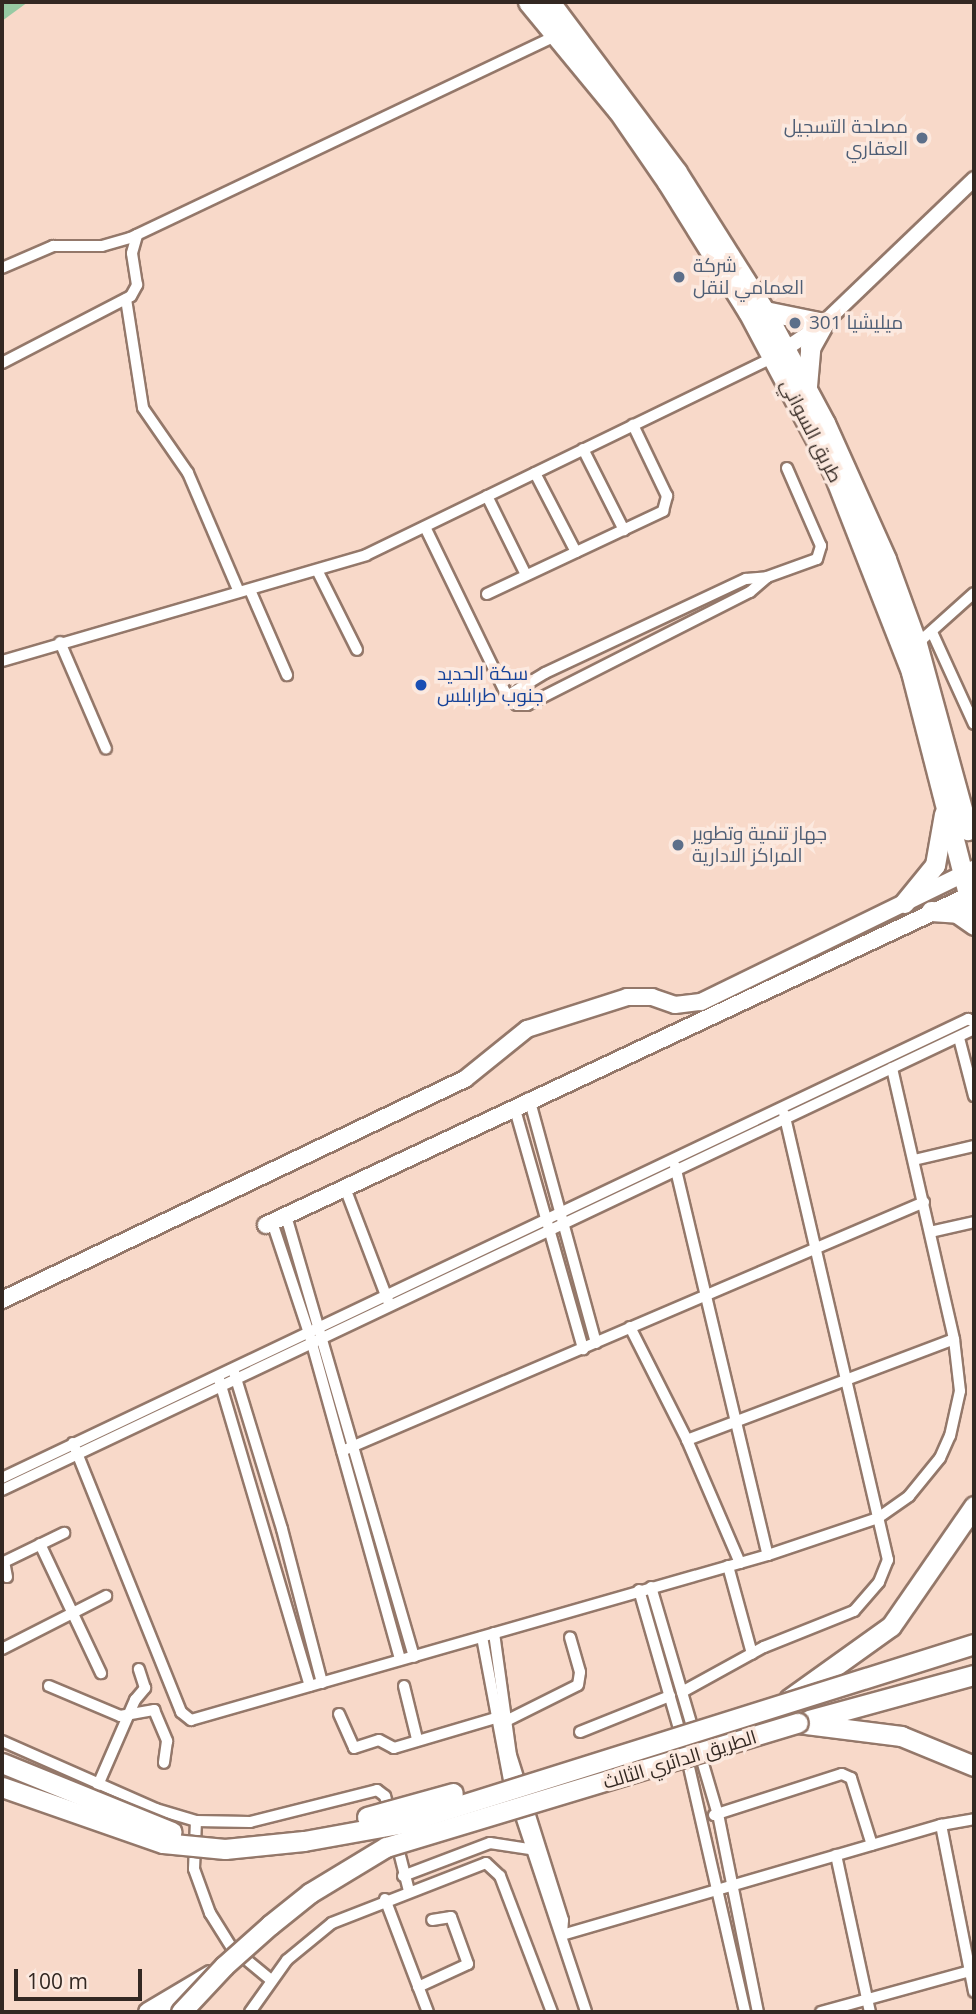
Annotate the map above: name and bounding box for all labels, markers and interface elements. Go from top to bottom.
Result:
place label: مصلحة التسجيل العقاري [784,116,908,160]
marker: مصلحة التسجيل العقاري [914,130,930,146]
place label: شركة العمامي لنقل [693,255,804,299]
marker: شركة العمامي لنقل [671,269,687,285]
place label: ميليشيا 301 [809,312,903,334]
marker: ميليشيا 301 [787,315,803,331]
street label: طريق السواني [775,375,847,487]
place label: سكة الحديد جنوب طرابلس [437,663,544,707]
marker: سكة الحديد جنوب طرابلس [411,675,431,695]
place label: جهاز تنمية وتطوير المراكز الادارية [692,823,827,867]
marker: جهاز تنمية وتطوير المراكز الادارية [670,837,686,853]
street label: الطريق الدائري الثالث [600,1726,760,1794]
scale bar [18,1954,145,1998]
text: 100 m [27,1967,88,1995]

